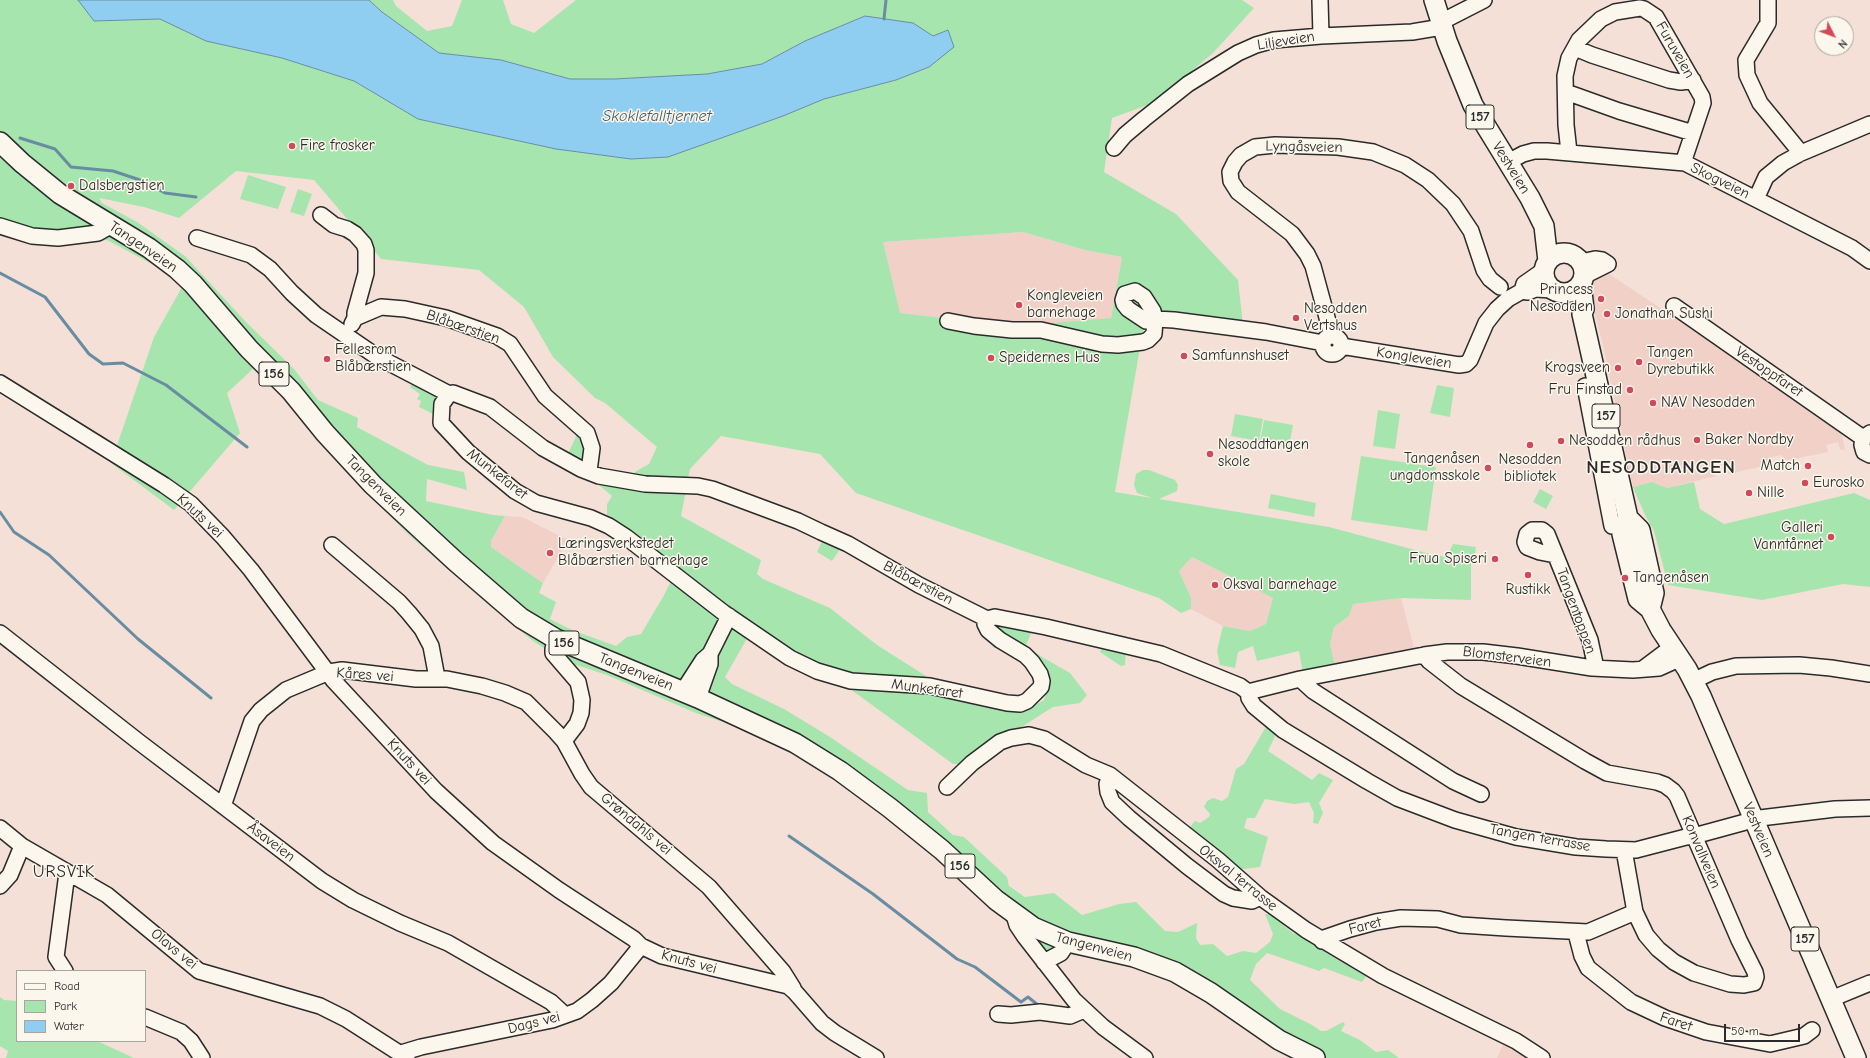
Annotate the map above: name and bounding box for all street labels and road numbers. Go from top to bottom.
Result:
street label: Furuveien [1652,18,1698,82]
street label: Liljeveien [1256,28,1316,54]
road number: 157 [1466,105,1494,129]
street label: Lyngåsveien [1265,137,1343,157]
street label: Vestveien [1488,139,1534,197]
street label: Skogveien [1687,159,1753,203]
street label: Tangenveien [105,217,181,277]
street label: Blåbærstien [424,306,502,348]
street label: Kongleveien [1375,343,1453,373]
street label: Vestoppfaret [1732,343,1806,401]
road number: 156 [259,362,289,386]
road number: 157 [1592,404,1620,428]
street label: Munkefaret [463,445,531,503]
street label: Tangenveien [342,452,410,520]
street label: Knuts vei [173,490,227,542]
street label: Blåbærstien [880,557,956,609]
street label: Tangentoppen [1552,566,1600,656]
road number: 156 [549,631,579,655]
street label: Blomsterveien [1462,643,1552,671]
street label: Tangenveien [596,649,676,695]
street label: Kåres vei [336,664,394,686]
street label: Munkefaret [890,675,964,703]
street label: Knuts vei [383,735,435,789]
street label: Grøndahls vei [597,789,675,859]
street label: Vestveien [1738,800,1778,860]
street label: Konvallveien [1678,813,1724,891]
street label: Åsaveien [243,818,299,866]
street label: Tangen terrasse [1488,820,1592,856]
street label: Oksval terrasse [1195,841,1281,915]
road number: 156 [945,854,975,878]
street label: Faret [1347,913,1383,939]
street label: Olavs vei [147,925,201,973]
road number: 157 [1791,927,1819,951]
street label: Tangenveien [1054,928,1134,966]
street label: Knuts vei [659,946,719,978]
street label: Dags vei [506,1008,562,1038]
street label: Faret [1657,1008,1695,1036]

